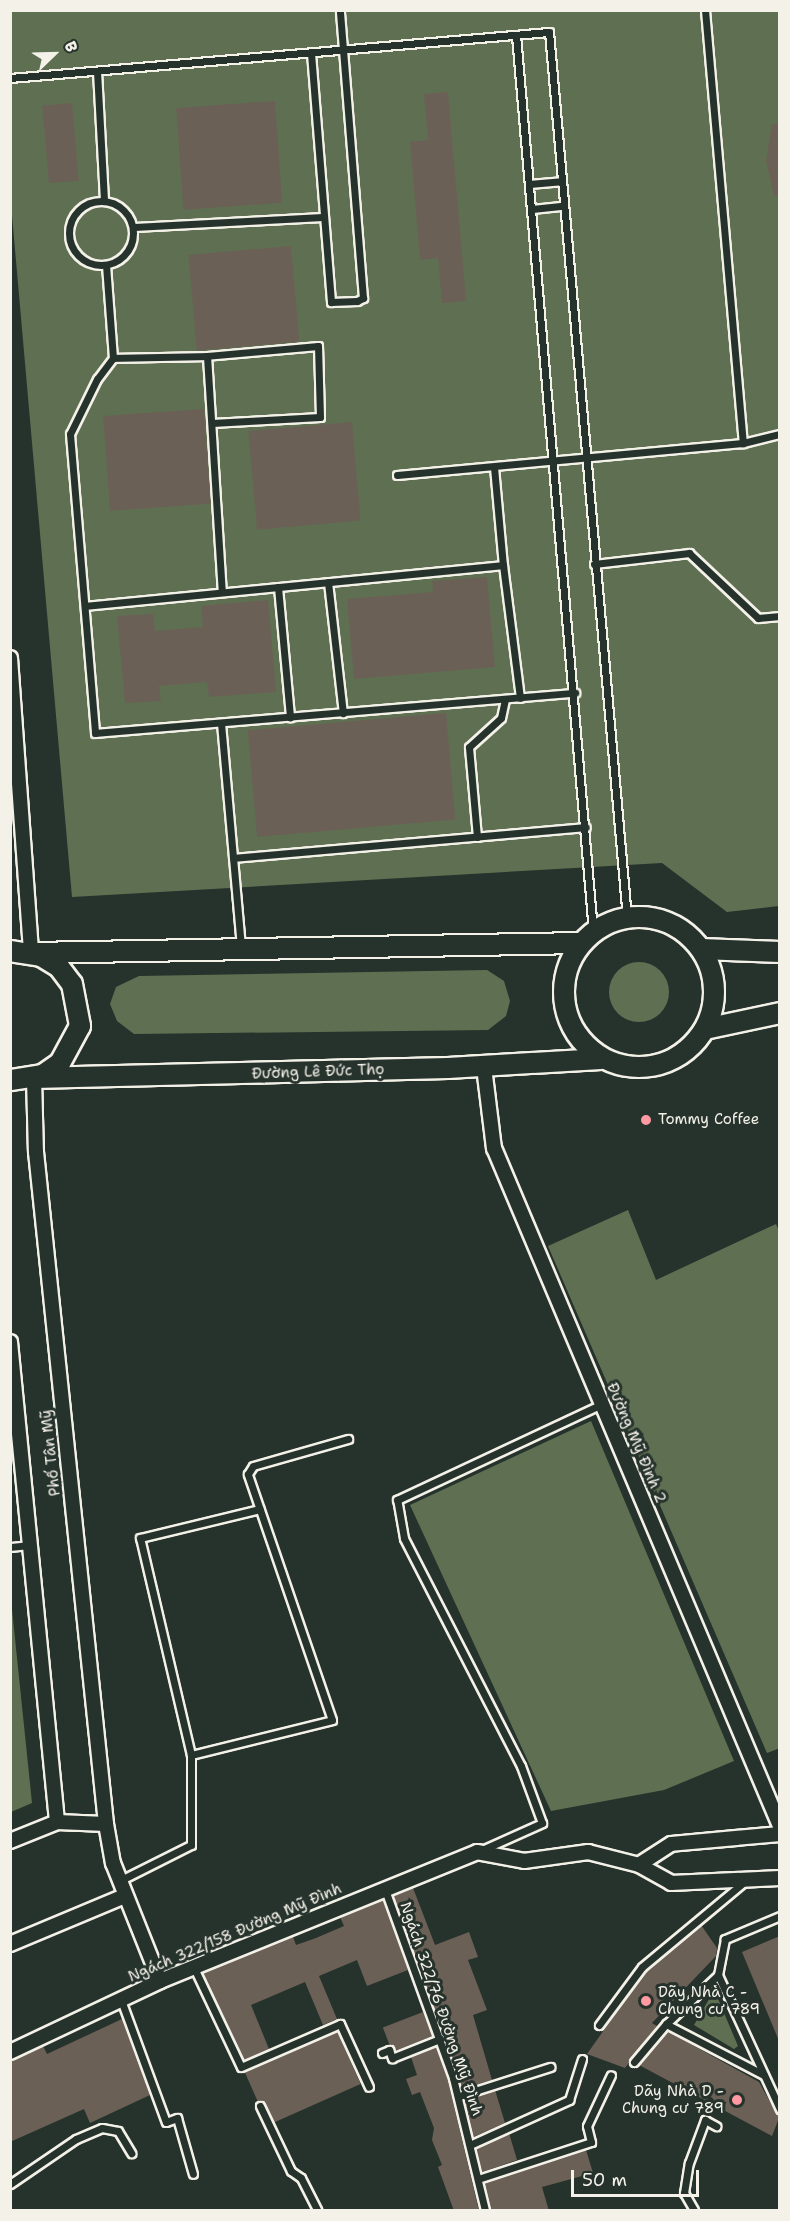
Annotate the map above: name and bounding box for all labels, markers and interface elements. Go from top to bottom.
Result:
north arrow [24,24,84,84]
text: B [59,38,83,55]
street label: Đường Lê Đức Thọ [251,1061,385,1083]
place label: Tommy Coffee [658,1111,759,1129]
marker: Tommy Coffee [639,1113,653,1127]
street label: Đường Mỹ Đình 2 [603,1380,669,1506]
street label: Phố Tân Mỹ [38,1409,64,1497]
street label: Ngách 322/158 Đường Mỹ Đình [126,1880,344,1986]
street label: Ngách 322/76 Đường Mỹ Đình [396,1900,486,2118]
place label: Dãy Nhà C - Chung cư 789 [658,1983,760,2018]
marker: Dãy Nhà C - Chung cư 789 [639,1994,653,2008]
place label: Dãy Nhà D - Chung cư 789 [622,2082,724,2117]
marker: Dãy Nhà D - Chung cư 789 [728,2091,746,2109]
scale bar [574,2158,702,2196]
text: 50 m [582,2168,627,2192]

